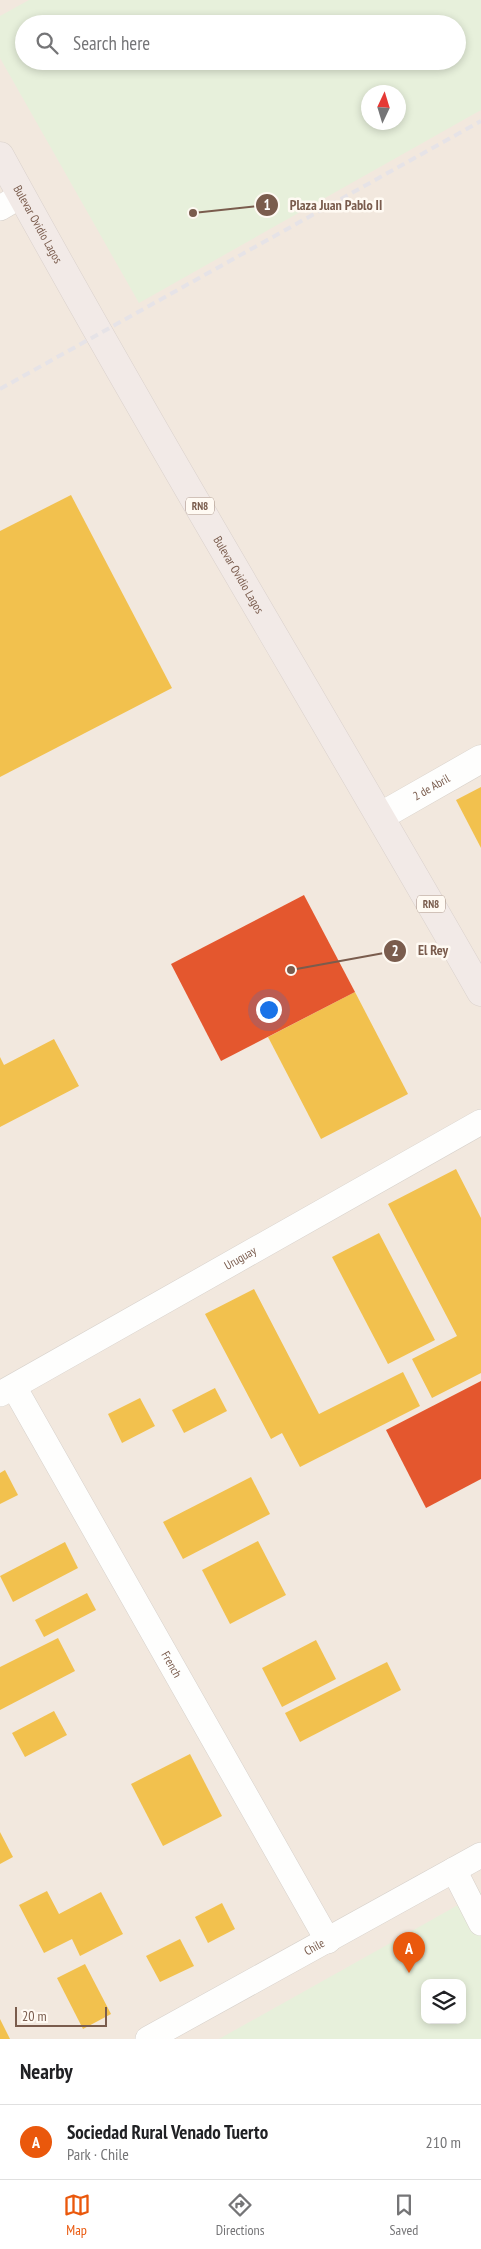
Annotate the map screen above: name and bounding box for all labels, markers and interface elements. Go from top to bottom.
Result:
search box [15,15,466,70]
icon: search [33,29,61,57]
text: Search here [73,31,150,55]
north arrow [361,85,406,130]
street label: Bulevar Ovidio Lagos [10,182,66,266]
callout: Plaza Juan Pablo II [255,191,392,220]
text: 1 [263,195,271,214]
text: Plaza Juan Pablo II [290,196,382,214]
road number: RN8 [186,498,214,514]
street label: Bulevar Ovidio Lagos [210,533,267,616]
street label: 2 de Abril [410,770,452,803]
road number: RN8 [417,896,445,912]
callout: El Rey [383,936,458,965]
text: 2 [391,941,399,960]
text: El Rey [418,941,449,959]
your location [256,997,282,1023]
street label: Uruguay [221,1242,259,1273]
street label: French [158,1648,185,1680]
pin: A [393,1932,425,1973]
street label: Chile [301,1935,327,1958]
map controls [421,1979,466,2024]
button: layers [421,1979,466,2024]
scale bar [15,2004,108,2027]
text: 20 m [22,2007,47,2025]
text: Nearby [20,2058,73,2085]
text: Sociedad Rural Venado Tuerto [67,2120,268,2144]
text: A [32,2132,40,2152]
text: 210 m [426,2132,461,2152]
text: Park · Chile [67,2144,129,2164]
tab: Map [63,2191,91,2239]
tab: Directions [216,2191,264,2239]
tab: Saved [390,2191,418,2239]

